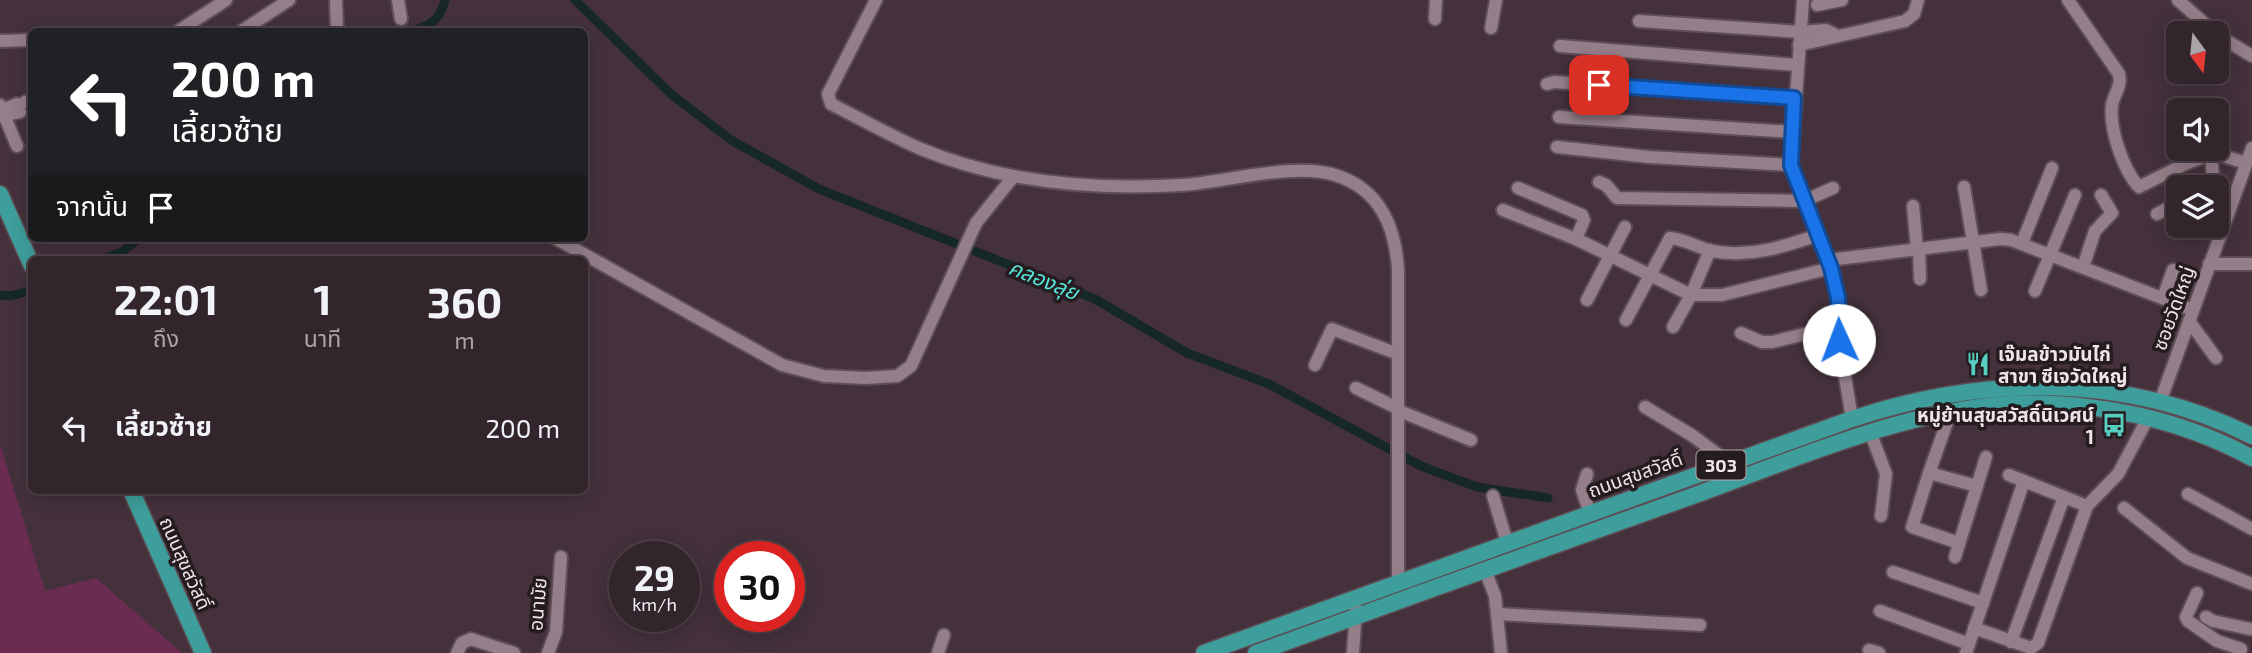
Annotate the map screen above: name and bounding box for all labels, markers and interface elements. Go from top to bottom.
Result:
north arrow [2166,21,2230,84]
map controls [2166,21,2229,238]
text: 200 m [171,48,315,107]
pin [1569,55,1629,115]
icon: left [56,56,147,147]
icon: arrive [1580,66,1618,104]
button: sound [2166,98,2229,161]
text: เลี้ยวซ้าย [171,110,283,148]
button: layers [2166,175,2229,238]
icon: arrive [142,189,180,227]
text: จากนั้น [56,190,128,221]
water label: คลองลุ่ย [1005,254,1084,307]
street label: ซอยวัดใหญ่ [2147,263,2199,353]
text: 22:01 [114,273,218,323]
text: 1 [313,273,332,323]
text: 360 [427,276,502,326]
position arrow [1802,303,1876,377]
text: ถึง [153,324,179,352]
text: นาที [304,324,341,352]
text: m [455,326,475,354]
place label: เจ๊มลข้าวมันไก่ สาขา ซีเจวัดใหญ่ [1998,342,2128,387]
restaurant icon: เจ๊มลข้าวมันไก่ สาขา ซีเจวัดใหญ่ [1964,350,1992,378]
place label: หมู่ย้านสุขสวัสดิ์นิเวศน์ 1 [1917,403,2094,448]
icon: left [56,409,94,447]
text: เลี้ยวซ้าย [115,410,212,441]
bus stop icon: หมู่ย้านสุขสวัสดิ์นิเวศน์ 1 [2100,411,2128,439]
text: 200 m [485,412,560,443]
street label: ถนนสุขสวัสดิ์ [1585,446,1686,503]
road number: 303 [1696,450,1746,480]
street label: ถนนสุขสวัสดิ์ [154,513,217,613]
speed limit sign: 30 [714,541,805,632]
text: 29 [634,556,675,598]
street label: อนามัย [523,576,551,632]
text: km/h [632,593,677,615]

